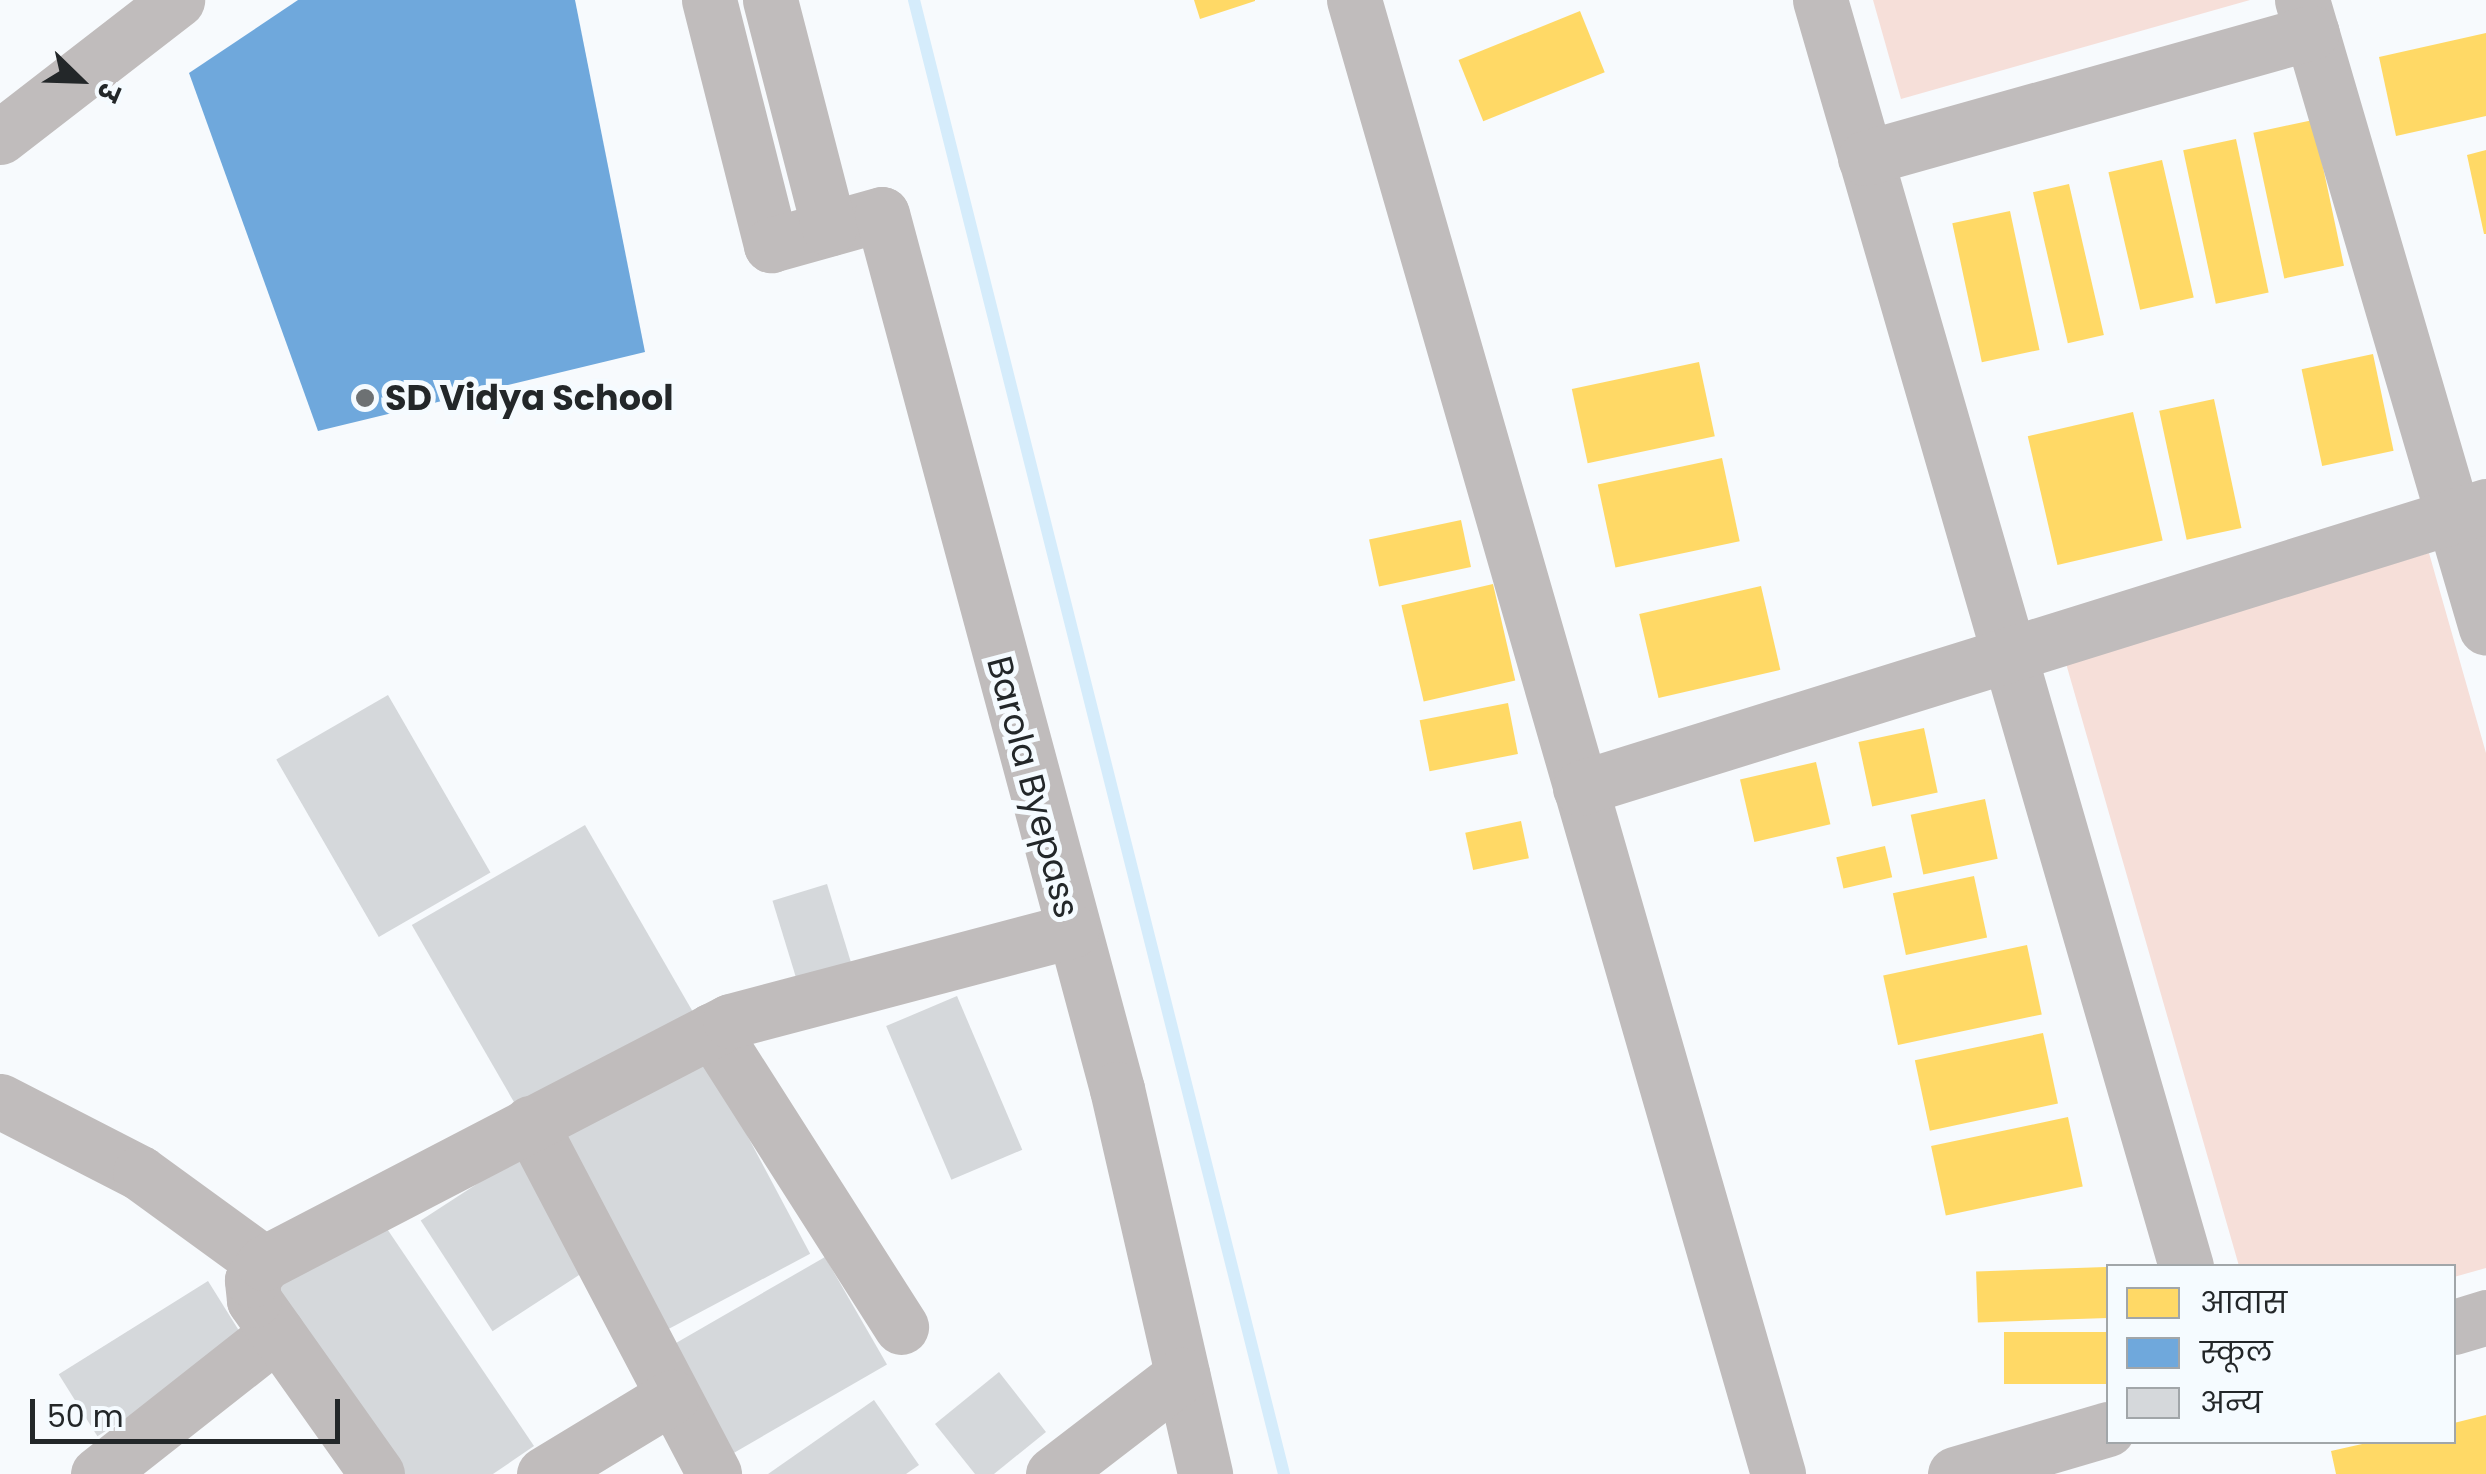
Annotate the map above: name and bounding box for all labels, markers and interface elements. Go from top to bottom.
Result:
north arrow [30,30,130,130]
text: उ [87,77,129,107]
place label: SD Vidya School [385,377,674,419]
marker: SD Vidya School [354,387,376,409]
street label: Barola Byepass [978,652,1088,922]
legend [2106,1264,2456,1444]
text: आवास [2200,1281,2287,1324]
text: स्कूल [2200,1331,2273,1374]
scale bar [35,1379,345,1441]
text: अन्य [2200,1381,2262,1424]
text: 50 m [47,1395,124,1438]

